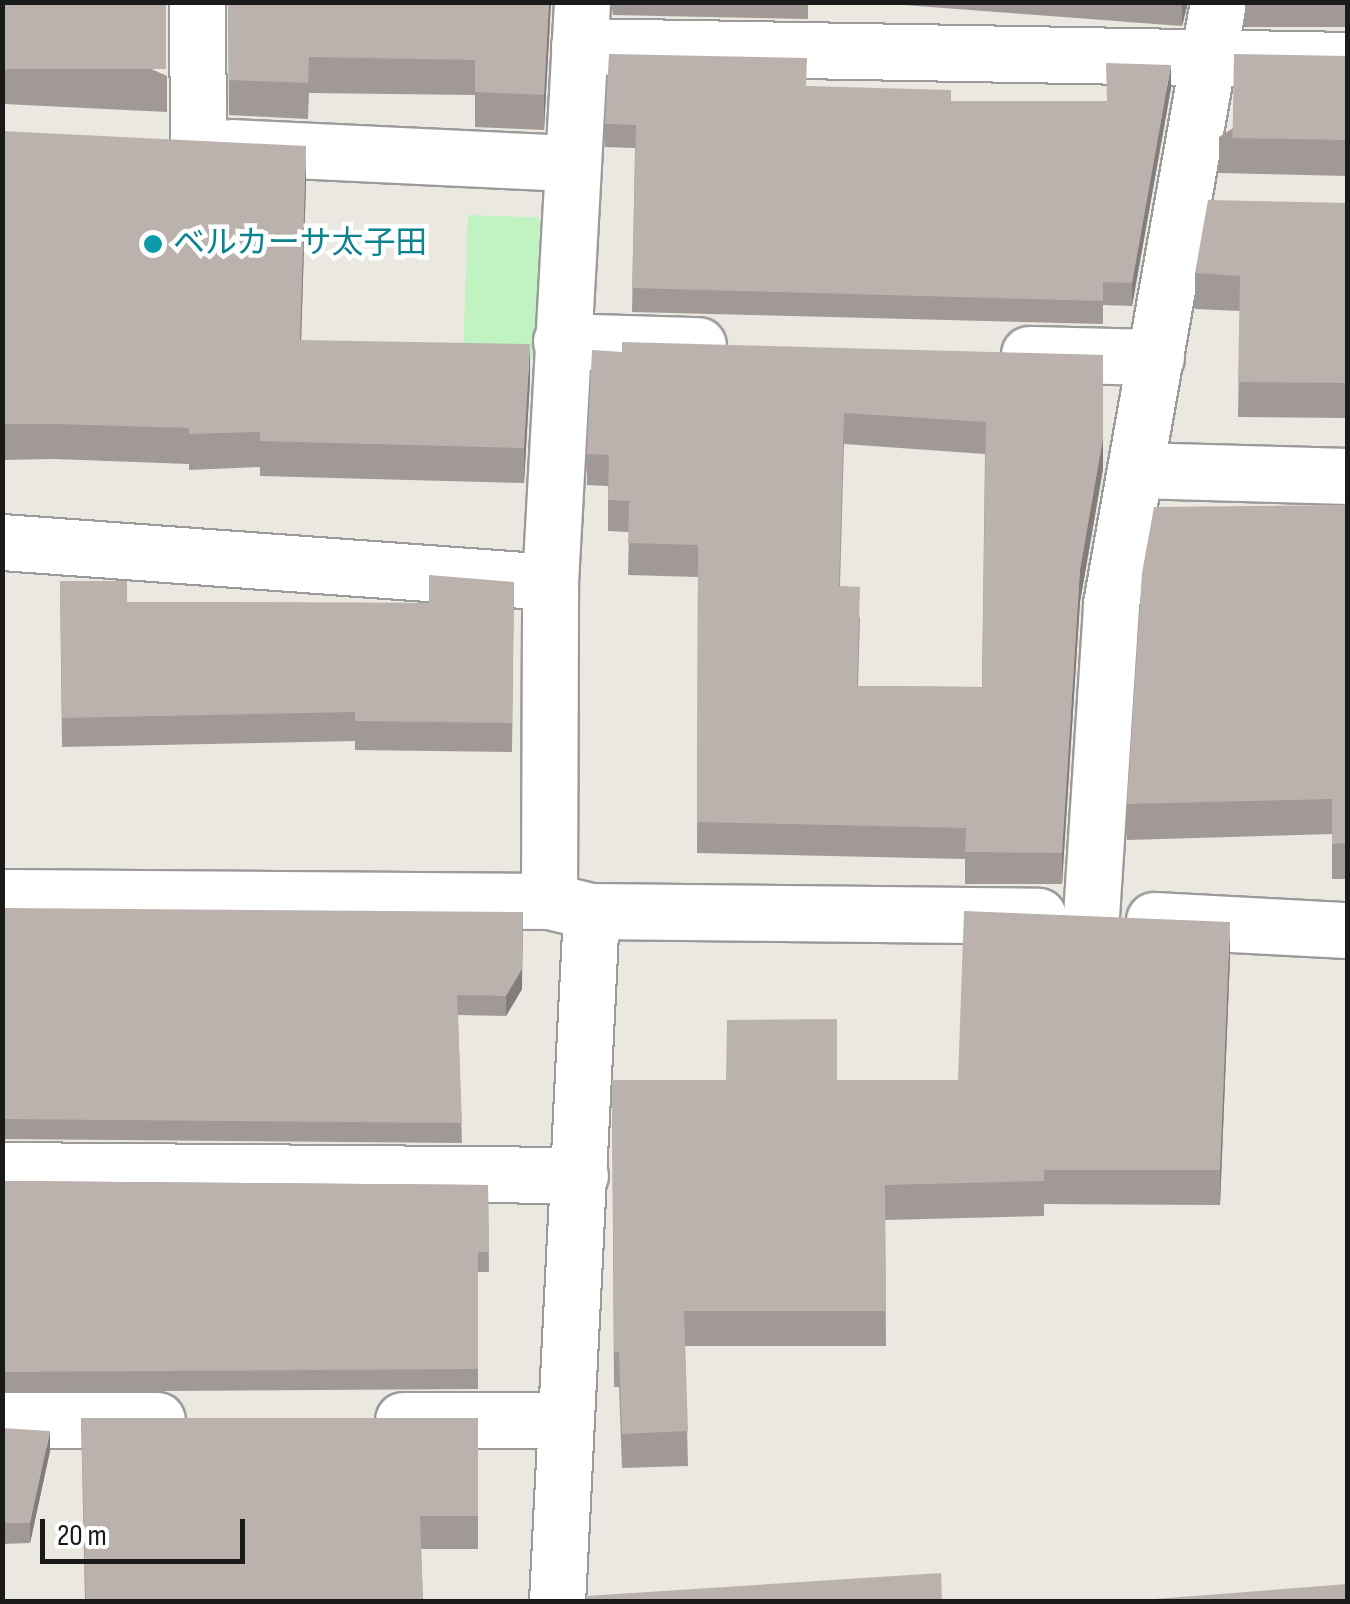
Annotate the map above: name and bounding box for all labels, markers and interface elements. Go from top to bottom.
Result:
place label: ベルカーサ太子田 [173,225,429,263]
marker: ベルカーサ太子田 [142,233,164,255]
scale bar [45,1499,250,1561]
text: 20 m [57,1518,107,1554]

